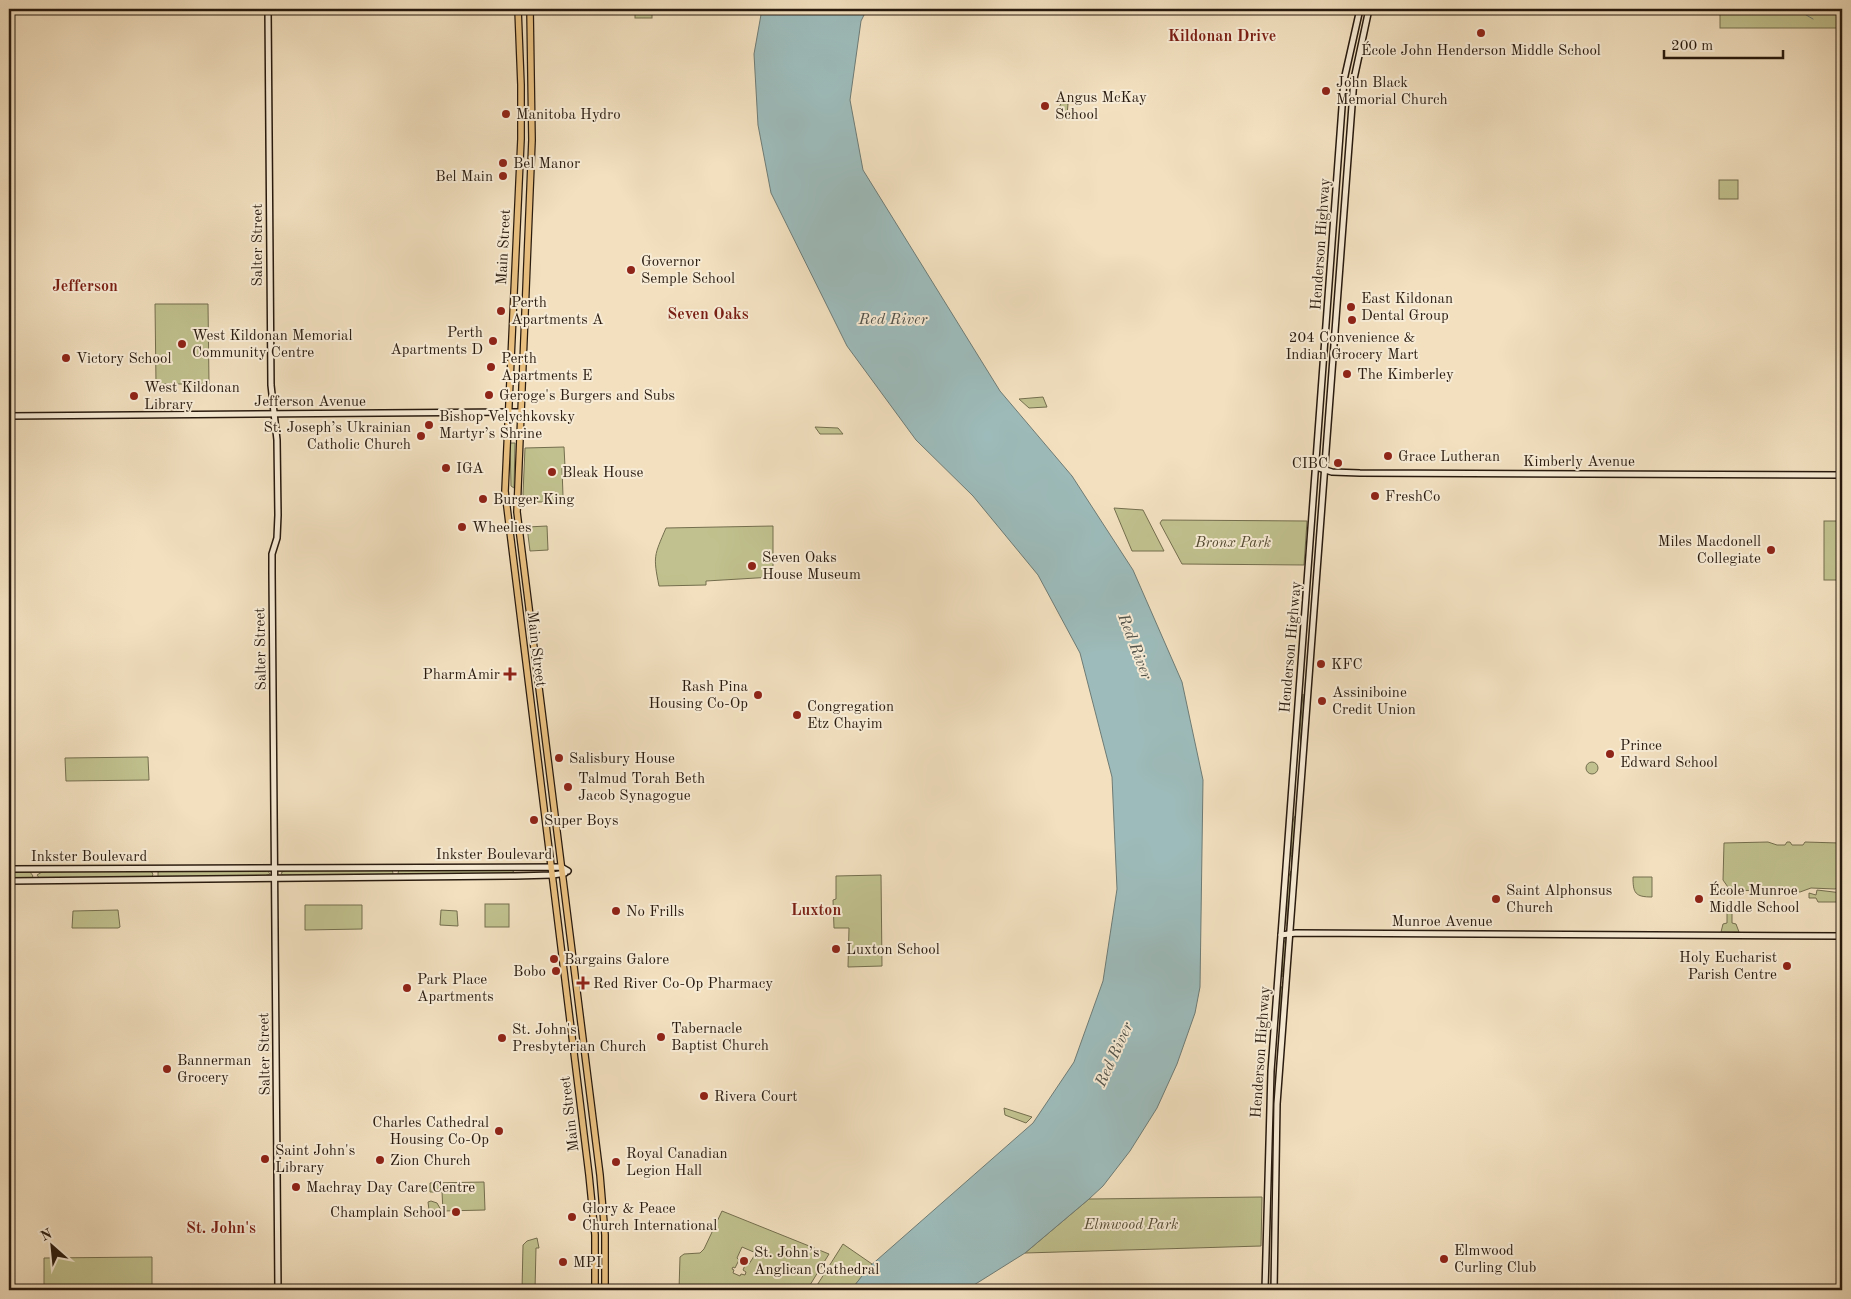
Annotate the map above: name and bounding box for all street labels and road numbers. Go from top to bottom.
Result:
street label: Henderson Highway [1309,178,1334,311]
street label: Salter Street [251,203,266,287]
street label: Main Street [495,209,514,285]
street label: Jefferson Avenue [254,395,366,410]
street label: Kimberly Avenue [1523,455,1635,470]
street label: Henderson Highway [1278,581,1305,714]
street label: Salter Street [253,607,270,691]
street label: Main Street [523,611,548,688]
street label: Inkster Boulevard [436,848,552,863]
street label: Inkster Boulevard [31,850,147,865]
street label: Munroe Avenue [1391,915,1493,930]
street label: Henderson Highway [1249,986,1274,1119]
street label: Salter Street [257,1012,274,1096]
street label: Main Street [558,1075,583,1152]

